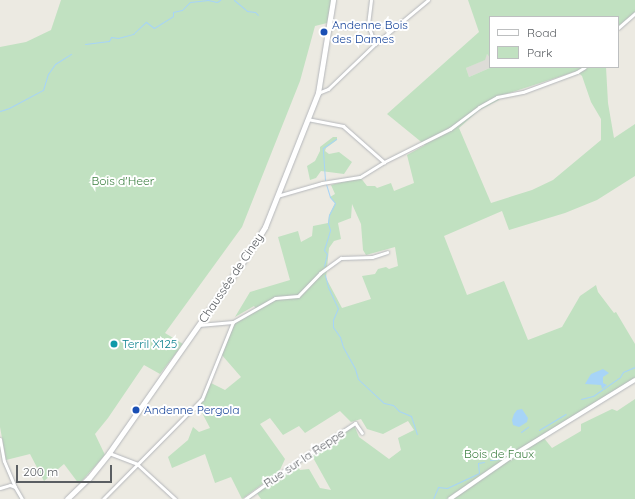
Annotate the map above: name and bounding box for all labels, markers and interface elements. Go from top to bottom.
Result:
legend [489,16,619,68]
place label: Andenne Bois des Dames [332,18,408,46]
text: Road [527,25,557,40]
marker: Andenne Bois des Dames [319,27,329,37]
text: Park [527,45,552,60]
park label: Bois d'Heer [92,174,154,188]
street label: Chaussée de Ciney [196,230,266,326]
place label: Terril X125 [122,337,177,351]
marker: Terril X125 [109,339,119,349]
place label: Andenne Pergola [144,403,239,417]
marker: Andenne Pergola [131,405,141,415]
street label: Rue sur la Reppe [261,426,347,490]
park label: Bois de Faux [464,447,534,461]
scale bar [18,457,114,483]
text: 200 m [23,464,58,479]

